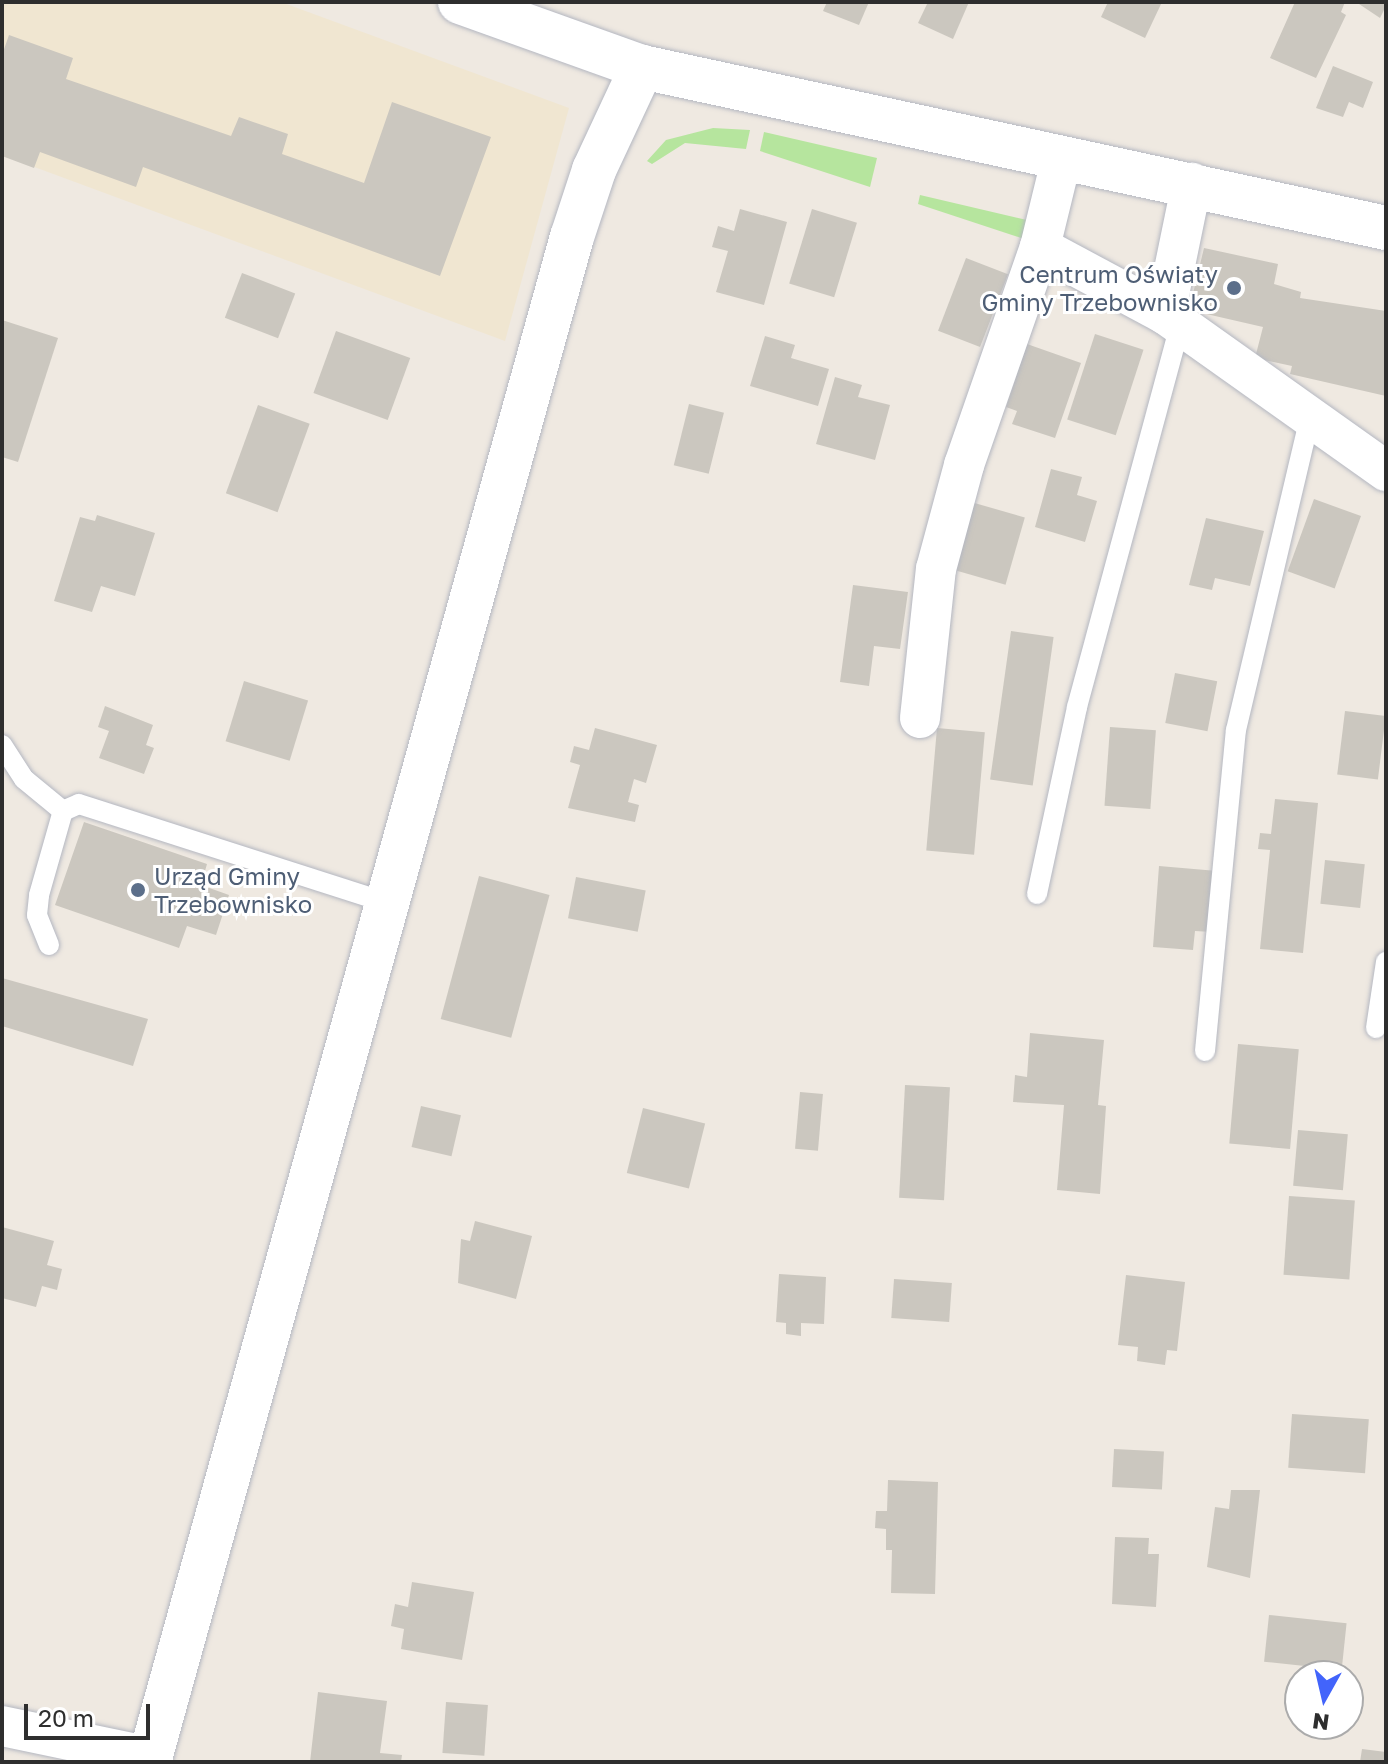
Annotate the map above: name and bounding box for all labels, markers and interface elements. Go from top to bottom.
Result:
place label: Centrum Oświaty Gminy Trzebownisko [981,260,1218,316]
marker: Centrum Oświaty Gminy Trzebownisko [1225,279,1243,297]
place label: Urząd Gminy Trzebownisko [154,862,312,918]
marker: Urząd Gminy Trzebownisko [129,881,147,899]
north arrow [1284,1660,1364,1740]
scale bar [28,1688,154,1738]
text: 20 m [38,1703,94,1732]
text: N [1311,1708,1331,1737]

